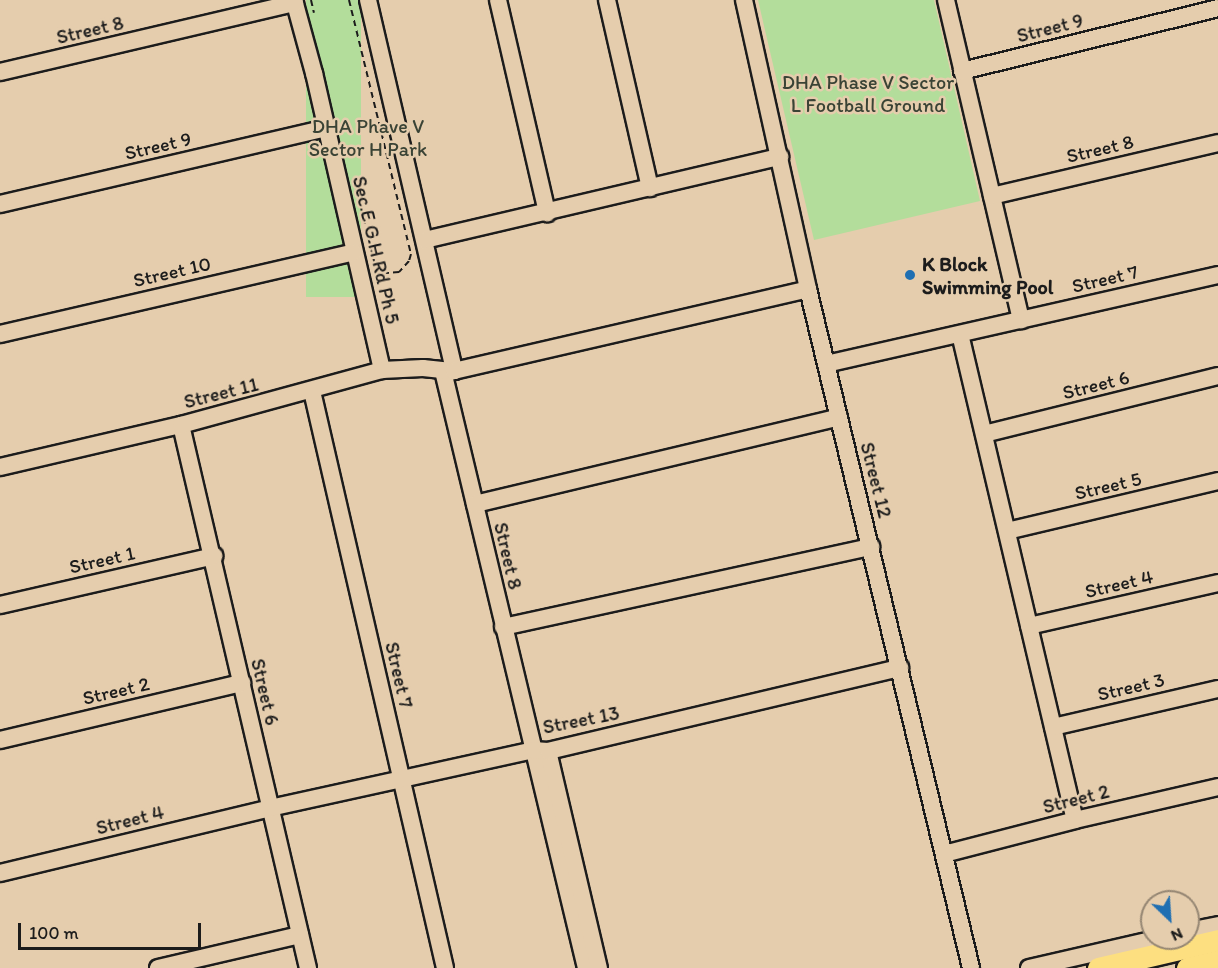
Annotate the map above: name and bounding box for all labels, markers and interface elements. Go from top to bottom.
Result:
street label: Street 9 [1014,8,1086,48]
street label: Street 8 [54,11,126,49]
park label: DHA Phase V Sector L Football Ground [782,71,954,118]
park label: DHA Phave V Sector H Park [309,114,427,161]
street label: Street 9 [122,127,194,165]
street label: Street 8 [1064,130,1136,168]
street label: Sec E G H Rd Ph 5 [347,173,405,327]
street label: Street 10 [131,251,213,293]
place label: K Block Swimming Pool [922,252,1053,299]
street label: Street 7 [1070,260,1140,298]
marker: K Block Swimming Pool [903,268,917,282]
street label: Street 6 [1060,365,1132,405]
street label: Street 11 [181,372,261,414]
street label: Street 12 [855,440,897,520]
street label: Street 5 [1072,467,1144,505]
street label: Street 8 [489,520,527,592]
street label: Street 1 [67,541,137,579]
street label: Street 4 [1082,565,1156,603]
street label: Street 7 [380,640,418,710]
street label: Street 6 [246,656,284,728]
street label: Street 3 [1095,668,1167,706]
street label: Street 2 [80,672,152,710]
street label: Street 13 [541,701,621,739]
street label: Street 2 [1040,779,1112,819]
street label: Street 4 [93,800,167,840]
north arrow [1140,890,1200,950]
scale bar [21,911,204,949]
text: 100 m [29,922,79,944]
text: N [1168,924,1186,946]

